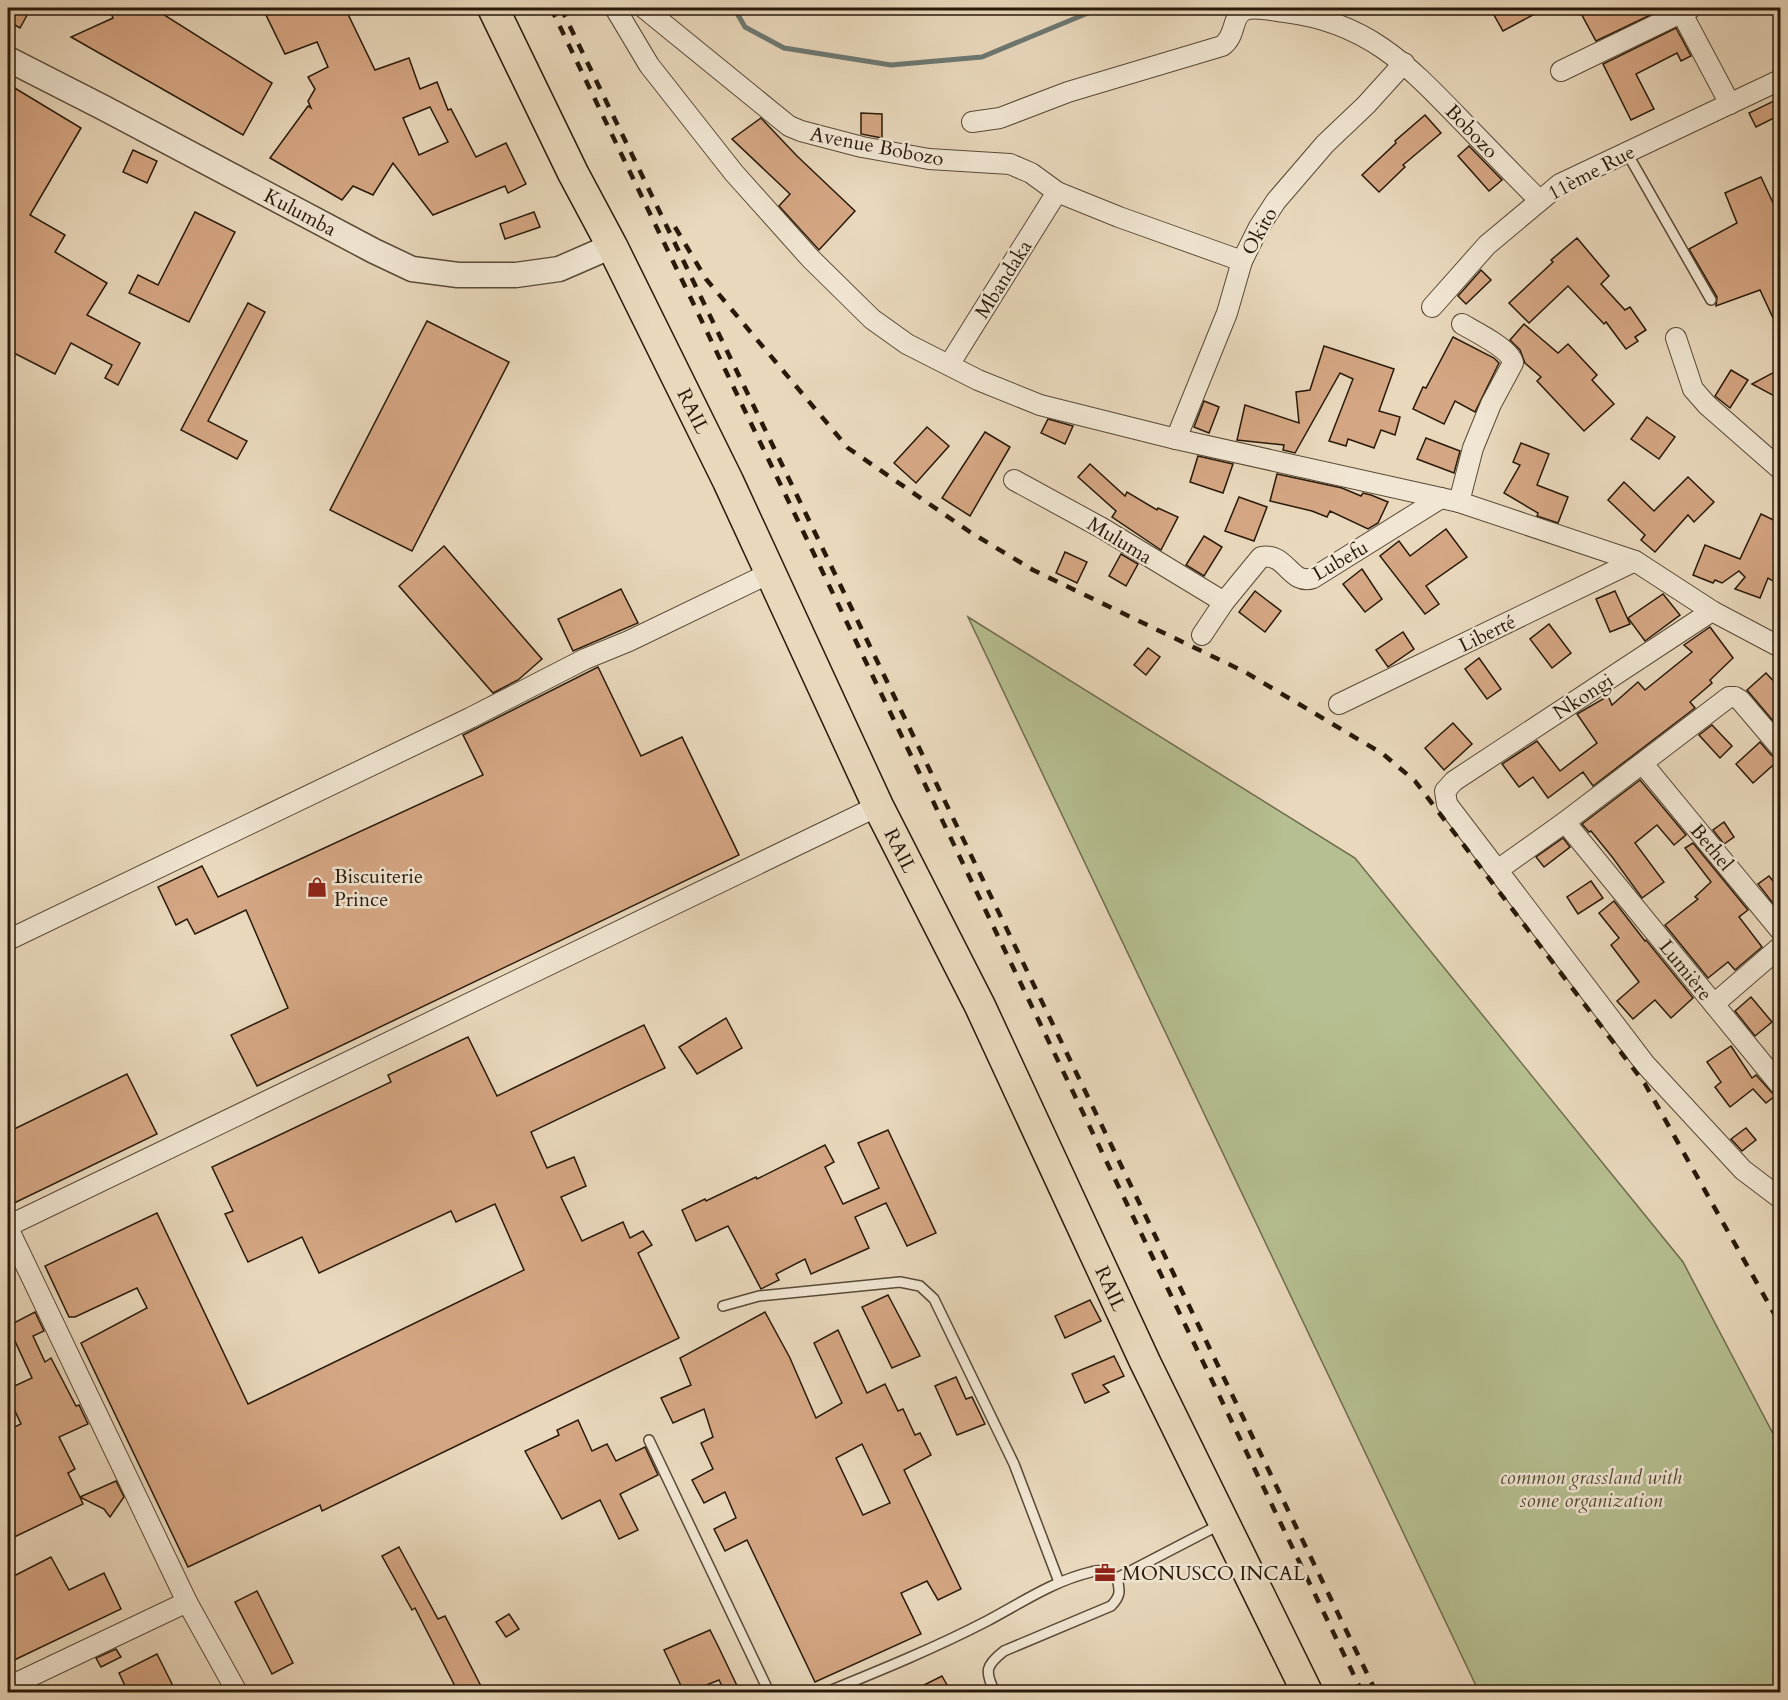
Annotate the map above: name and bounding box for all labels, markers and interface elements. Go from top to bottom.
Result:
street label: Bobozo [1439,98,1504,164]
street label: Avenue Bobozo [808,120,946,173]
street label: 11ème Rue [1543,138,1639,207]
street label: Kulumba [259,182,341,243]
street label: Okito [1235,202,1284,260]
street label: Mbandaka [969,234,1038,324]
street label: RAIL [670,384,716,439]
street label: Muluma [1082,510,1158,571]
street label: Lubefu [1308,534,1373,587]
street label: Liberté [1454,608,1520,659]
street label: Nkongi [1548,667,1619,726]
street label: Bethel [1684,818,1739,877]
street label: RAIL [877,824,923,879]
place label: Biscuiterie Prince [334,863,423,913]
shop icon: Biscuiterie Prince [305,875,329,899]
street label: Lumière [1653,934,1718,1006]
street label: RAIL [1088,1262,1133,1317]
park label: common grassland with some organization [1500,1464,1682,1514]
place label: MONUSCO INCAL [1122,1560,1306,1587]
office icon: MONUSCO INCAL [1093,1561,1117,1585]

